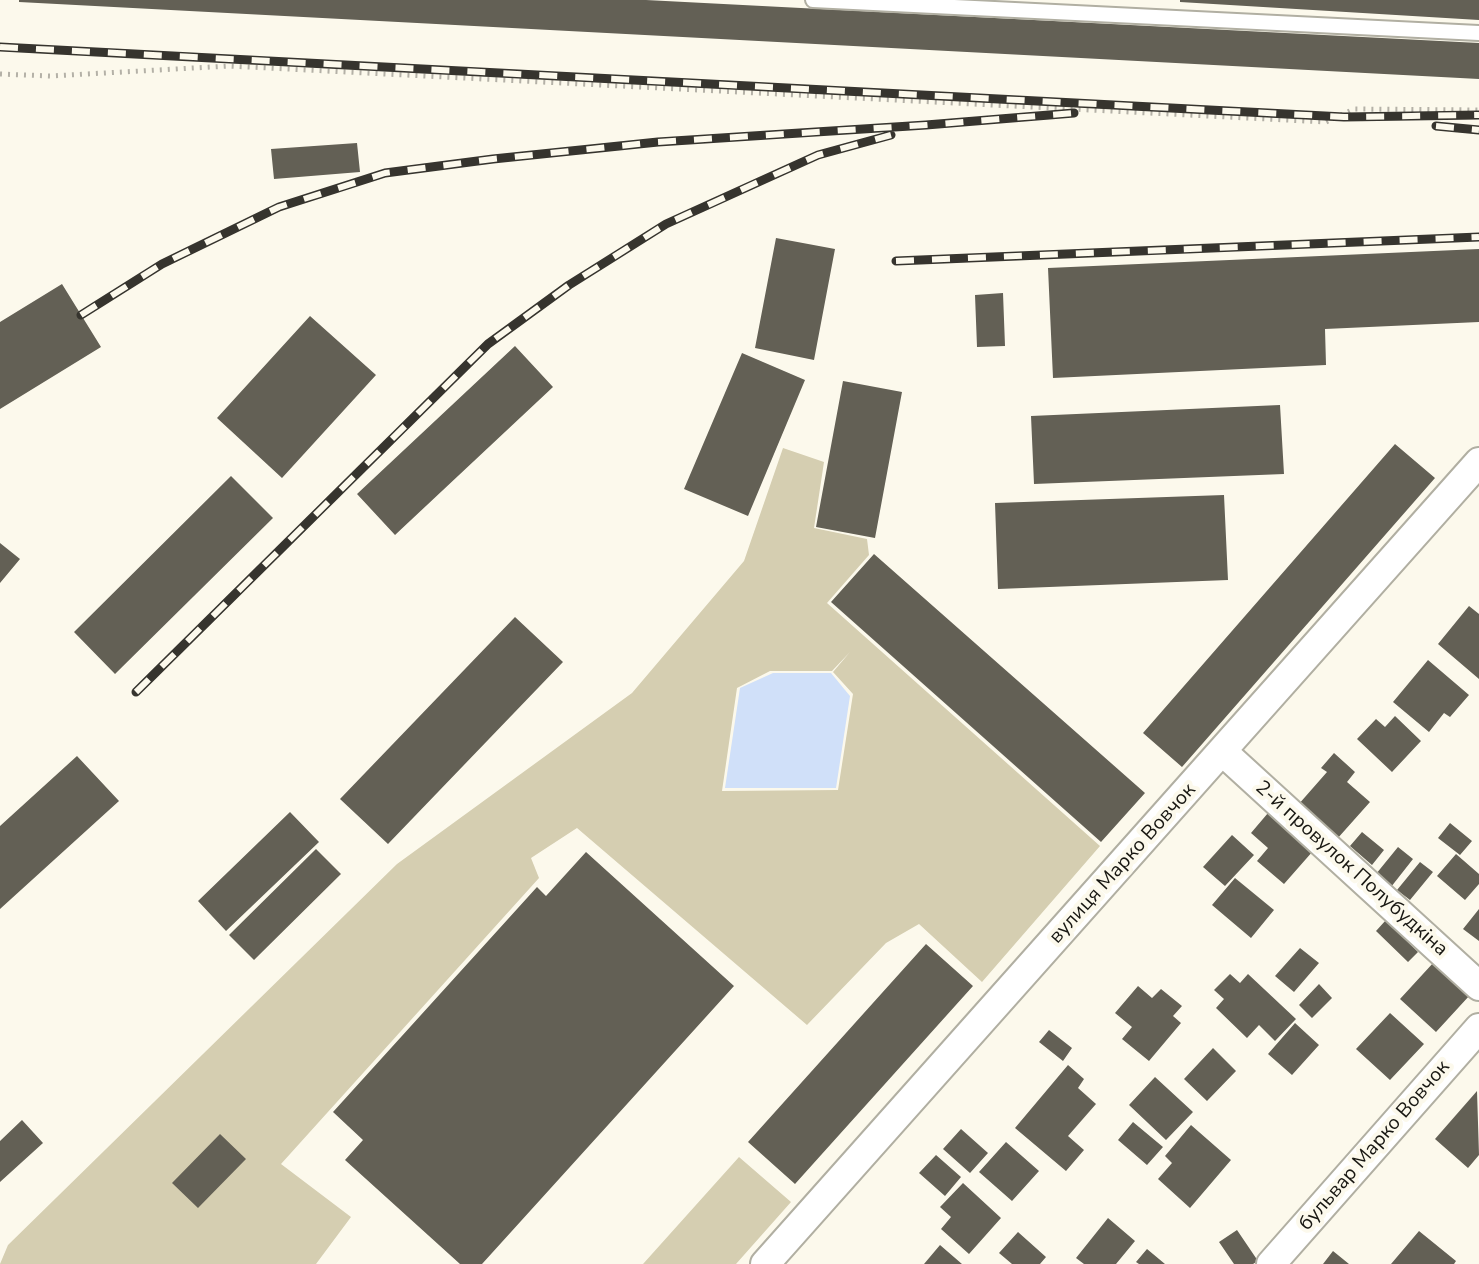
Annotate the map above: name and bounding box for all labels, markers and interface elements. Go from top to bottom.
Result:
street label: 2-й провулок Полубудкіна [1250,776,1452,962]
street label: вулиця Марко Вовчок [1045,779,1201,949]
street label: бульвар Марко Вовчок [1295,1056,1455,1236]

